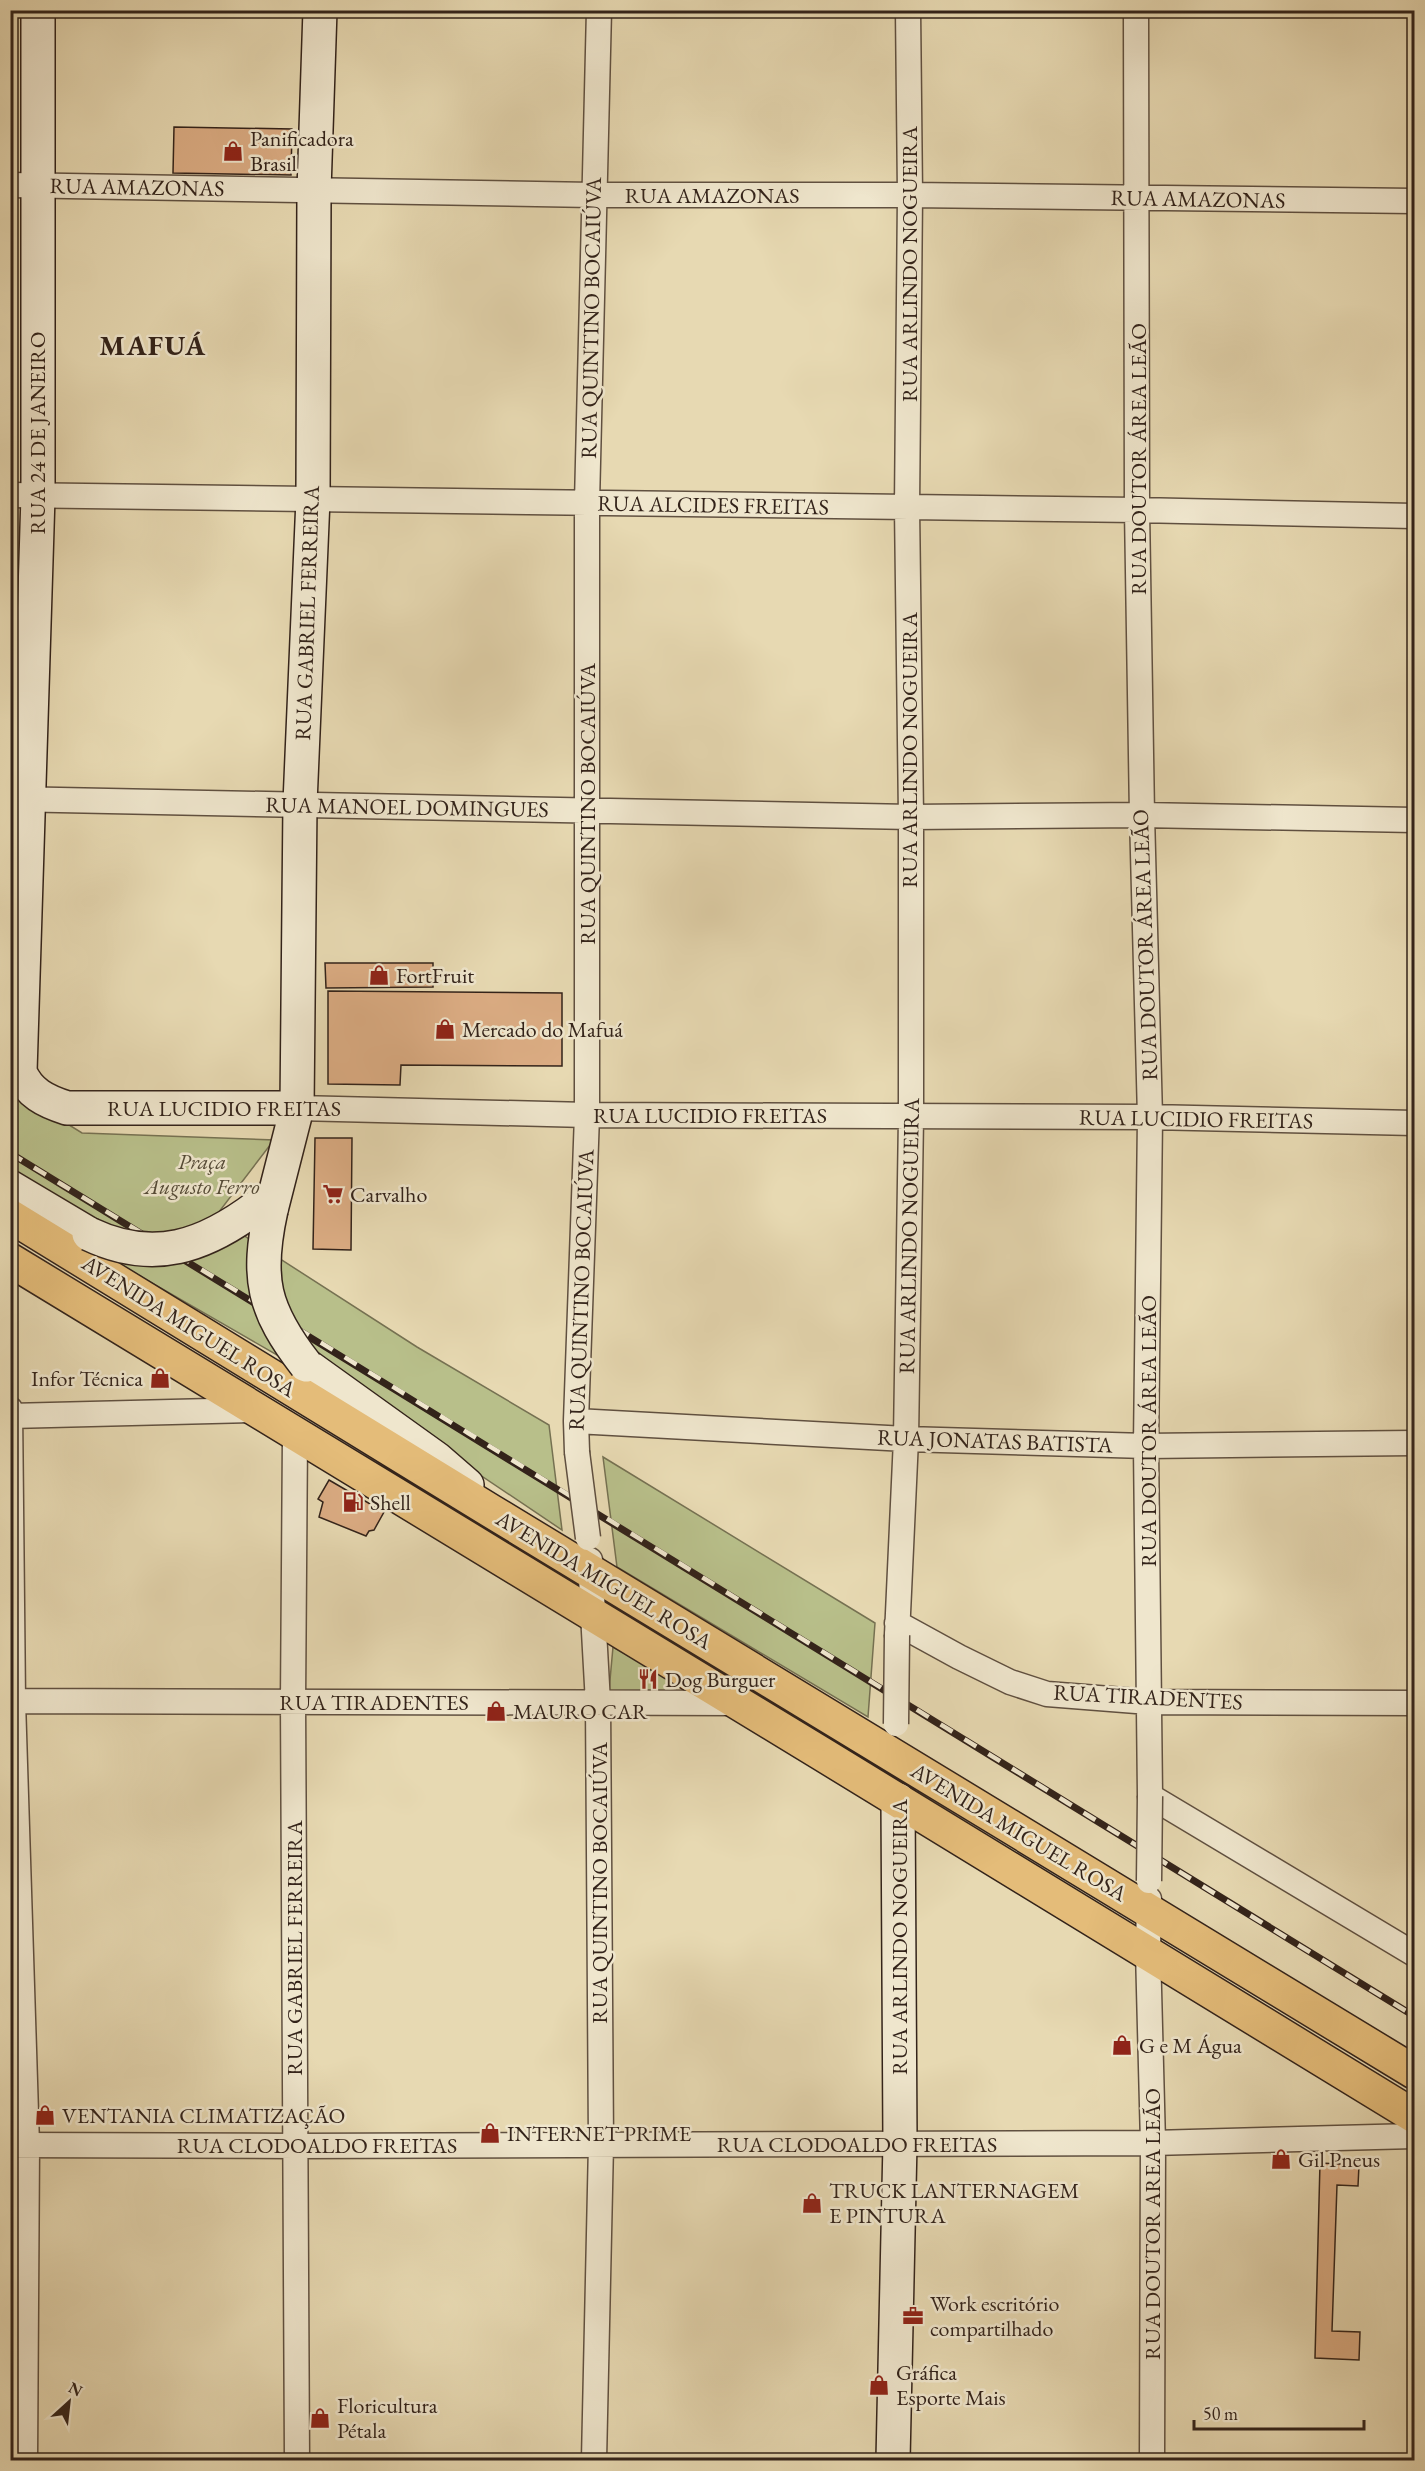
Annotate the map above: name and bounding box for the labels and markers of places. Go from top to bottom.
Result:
place label: Panificadora Brasil [250,124,354,178]
shop icon: Panificadora Brasil [221,139,245,163]
place label: FortFruit [396,961,474,990]
shop icon: FortFruit [367,963,391,987]
place label: Mercado do Mafuá [462,1015,623,1044]
shop icon: Mercado do Mafuá [433,1017,457,1041]
place label: Carvalho [350,1180,427,1209]
supermarket icon: Carvalho [321,1182,345,1206]
place label: Infor Técnica [31,1364,143,1393]
shop icon: Infor Técnica [148,1366,172,1390]
place label: Shell [370,1488,411,1517]
fuel station icon: Shell [341,1490,365,1514]
place label: Dog Burguer [665,1665,776,1694]
restaurant icon: Dog Burguer [636,1667,660,1691]
place label: MAURO CAR [513,1697,648,1726]
shop icon: MAURO CAR [484,1699,508,1723]
place label: G e M Água [1139,2031,1242,2060]
shop icon: G e M Água [1110,2033,1134,2057]
place label: VENTANIA CLIMATIZAÇÃO [62,2101,345,2130]
shop icon: VENTANIA CLIMATIZAÇÃO [33,2103,57,2127]
place label: INTERNET PRIME [507,2119,691,2148]
shop icon: INTERNET PRIME [478,2121,502,2145]
place label: Gil Pneus [1298,2145,1380,2174]
shop icon: Gil Pneus [1269,2147,1293,2171]
place label: TRUCK LANTERNAGEM E PINTURA [829,2176,1079,2230]
shop icon: TRUCK LANTERNAGEM E PINTURA [800,2191,824,2215]
place label: Work escritório compartilhado [930,2289,1059,2343]
office icon: Work escritório compartilhado [901,2304,925,2328]
place label: Gráfica Esporte Mais [896,2358,1006,2412]
shop icon: Gráfica Esporte Mais [867,2373,891,2397]
place label: Floricultura Pétala [337,2391,438,2445]
shop icon: Floricultura Pétala [308,2406,332,2430]

